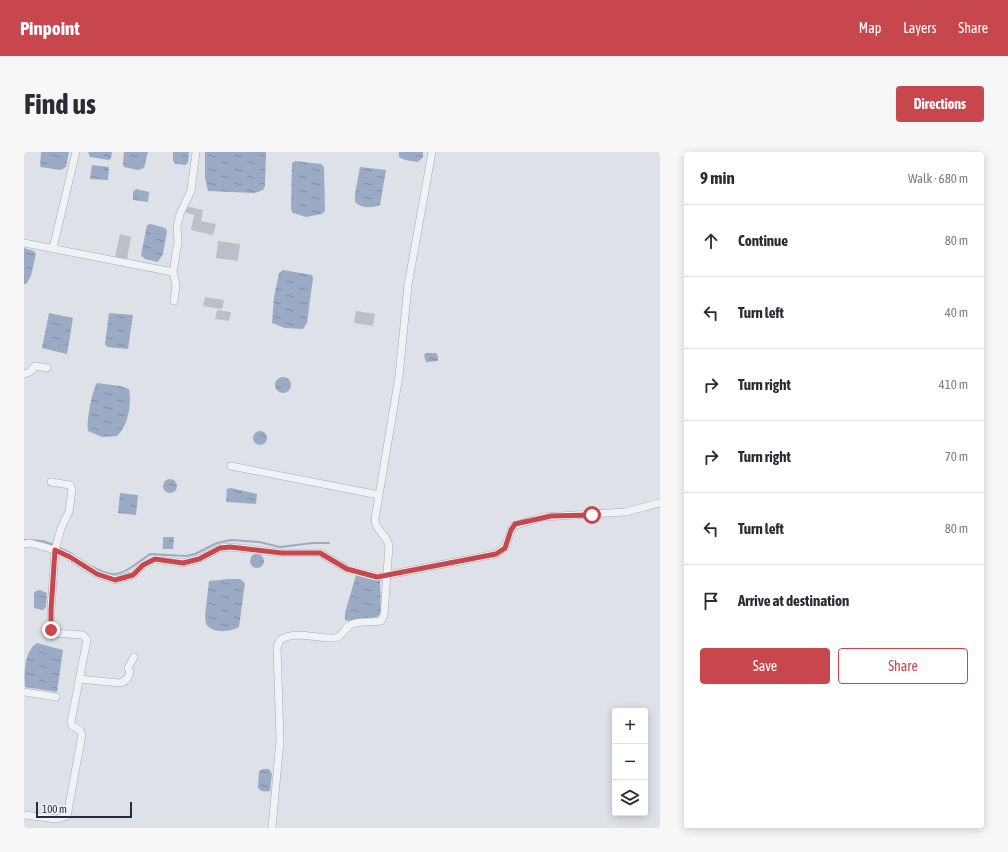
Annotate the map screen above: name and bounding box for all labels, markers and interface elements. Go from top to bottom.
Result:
text: Pinpoint [20,17,80,39]
text: Map [859,20,881,36]
text: Layers [903,20,936,36]
text: Share [958,20,988,36]
button: Directions [896,86,984,122]
text: Find us [24,88,96,120]
text: 9 min [700,168,735,188]
text: Walk · 680 m [908,171,968,186]
icon: ahead [700,230,722,252]
text: Continue [738,232,788,249]
text: 80 m [945,233,968,248]
icon: left [700,302,722,324]
text: Turn left [738,304,784,321]
text: 40 m [945,305,968,320]
icon: right [700,374,722,396]
text: Turn right [738,376,791,393]
text: 410 m [939,377,968,392]
icon: right [700,446,722,468]
text: Turn right [738,448,791,465]
text: 70 m [945,449,968,464]
route start [583,506,601,524]
icon: left [700,518,722,540]
text: Turn left [738,520,784,537]
text: 80 m [945,521,968,536]
icon: arrive [700,590,722,612]
text: Arrive at destination [738,592,849,609]
route end [42,621,60,639]
button: Save [700,648,830,684]
button: Share [838,648,968,684]
map controls [612,708,648,816]
button: + [612,708,648,744]
button: − [612,744,648,780]
button: layers [612,780,648,816]
scale bar [36,800,132,819]
text: 100 m [42,803,67,815]

